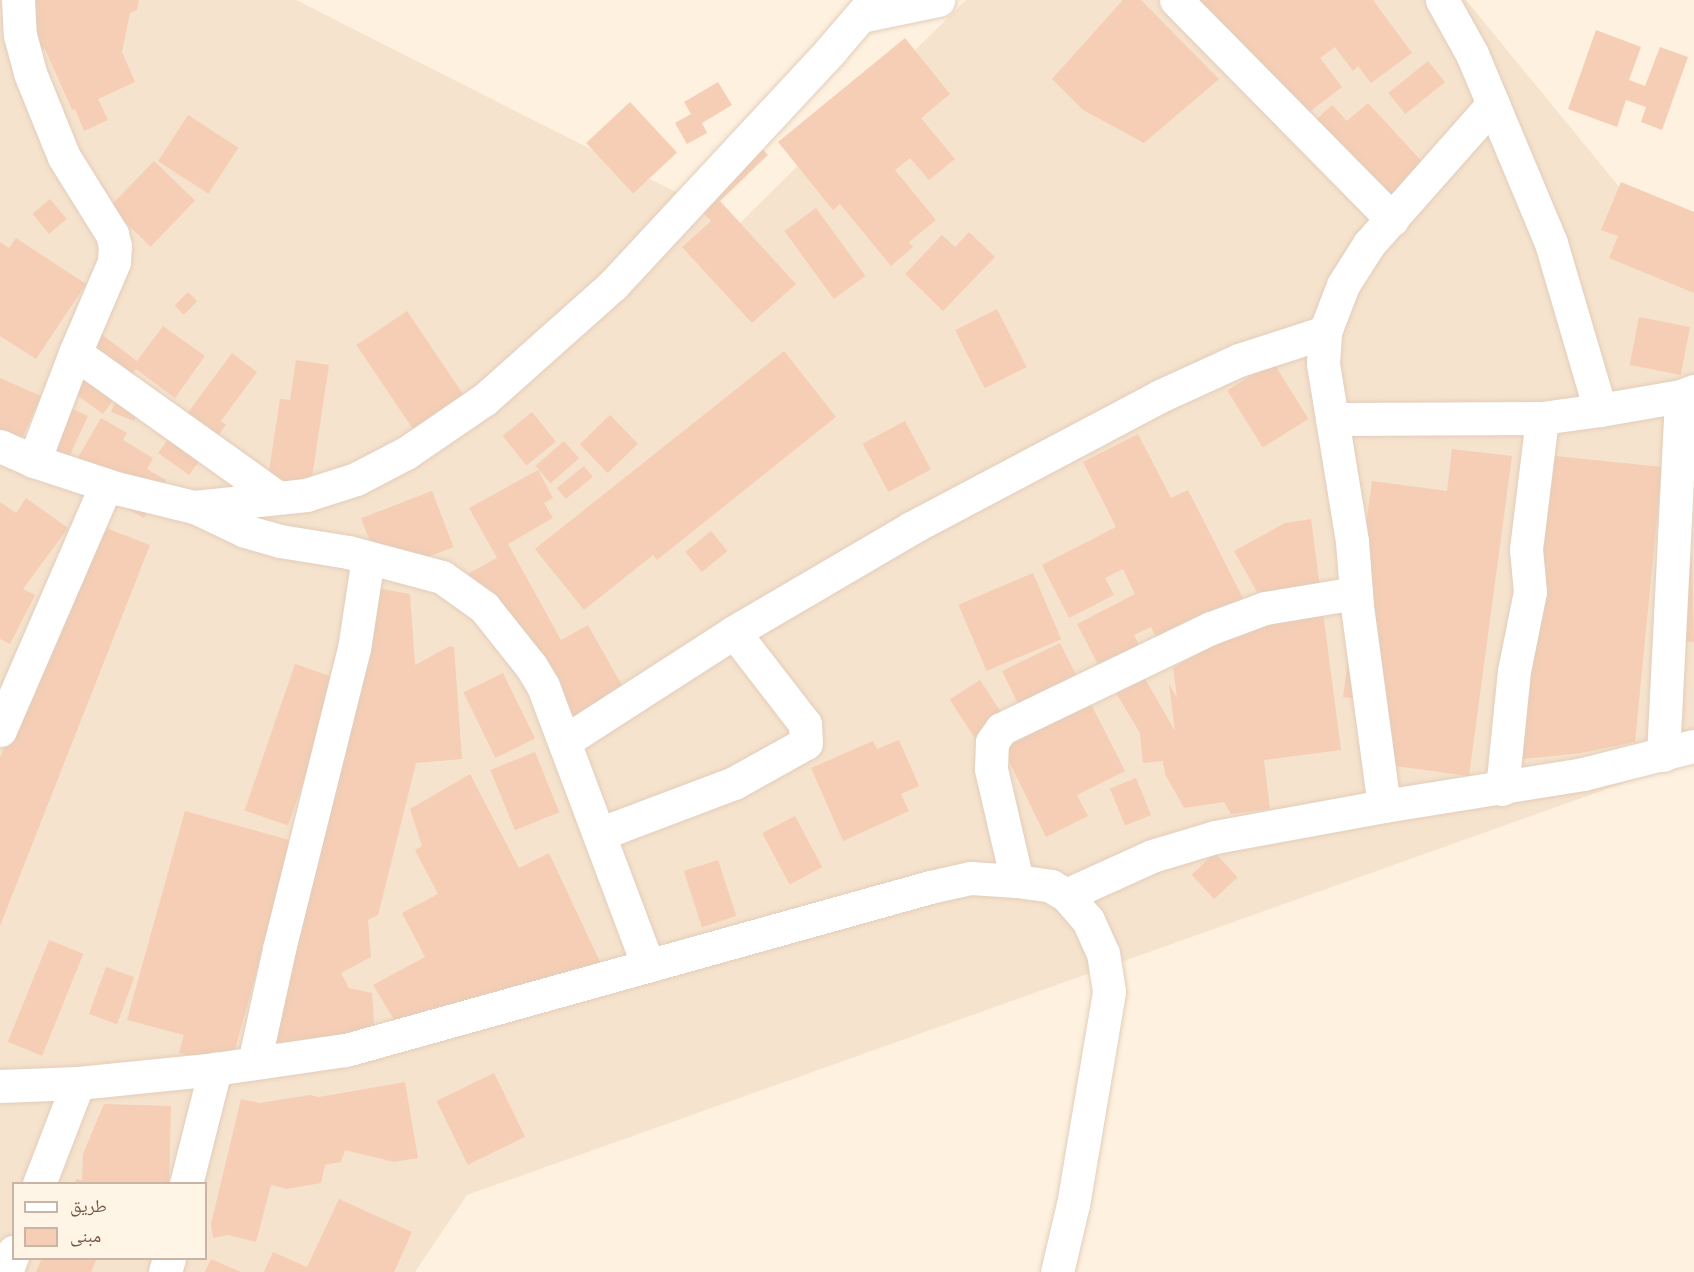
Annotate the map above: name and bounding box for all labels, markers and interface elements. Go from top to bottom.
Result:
legend [12,1182,207,1260]
text: طريق [70,1193,107,1218]
text: مبنى [70,1223,101,1248]

